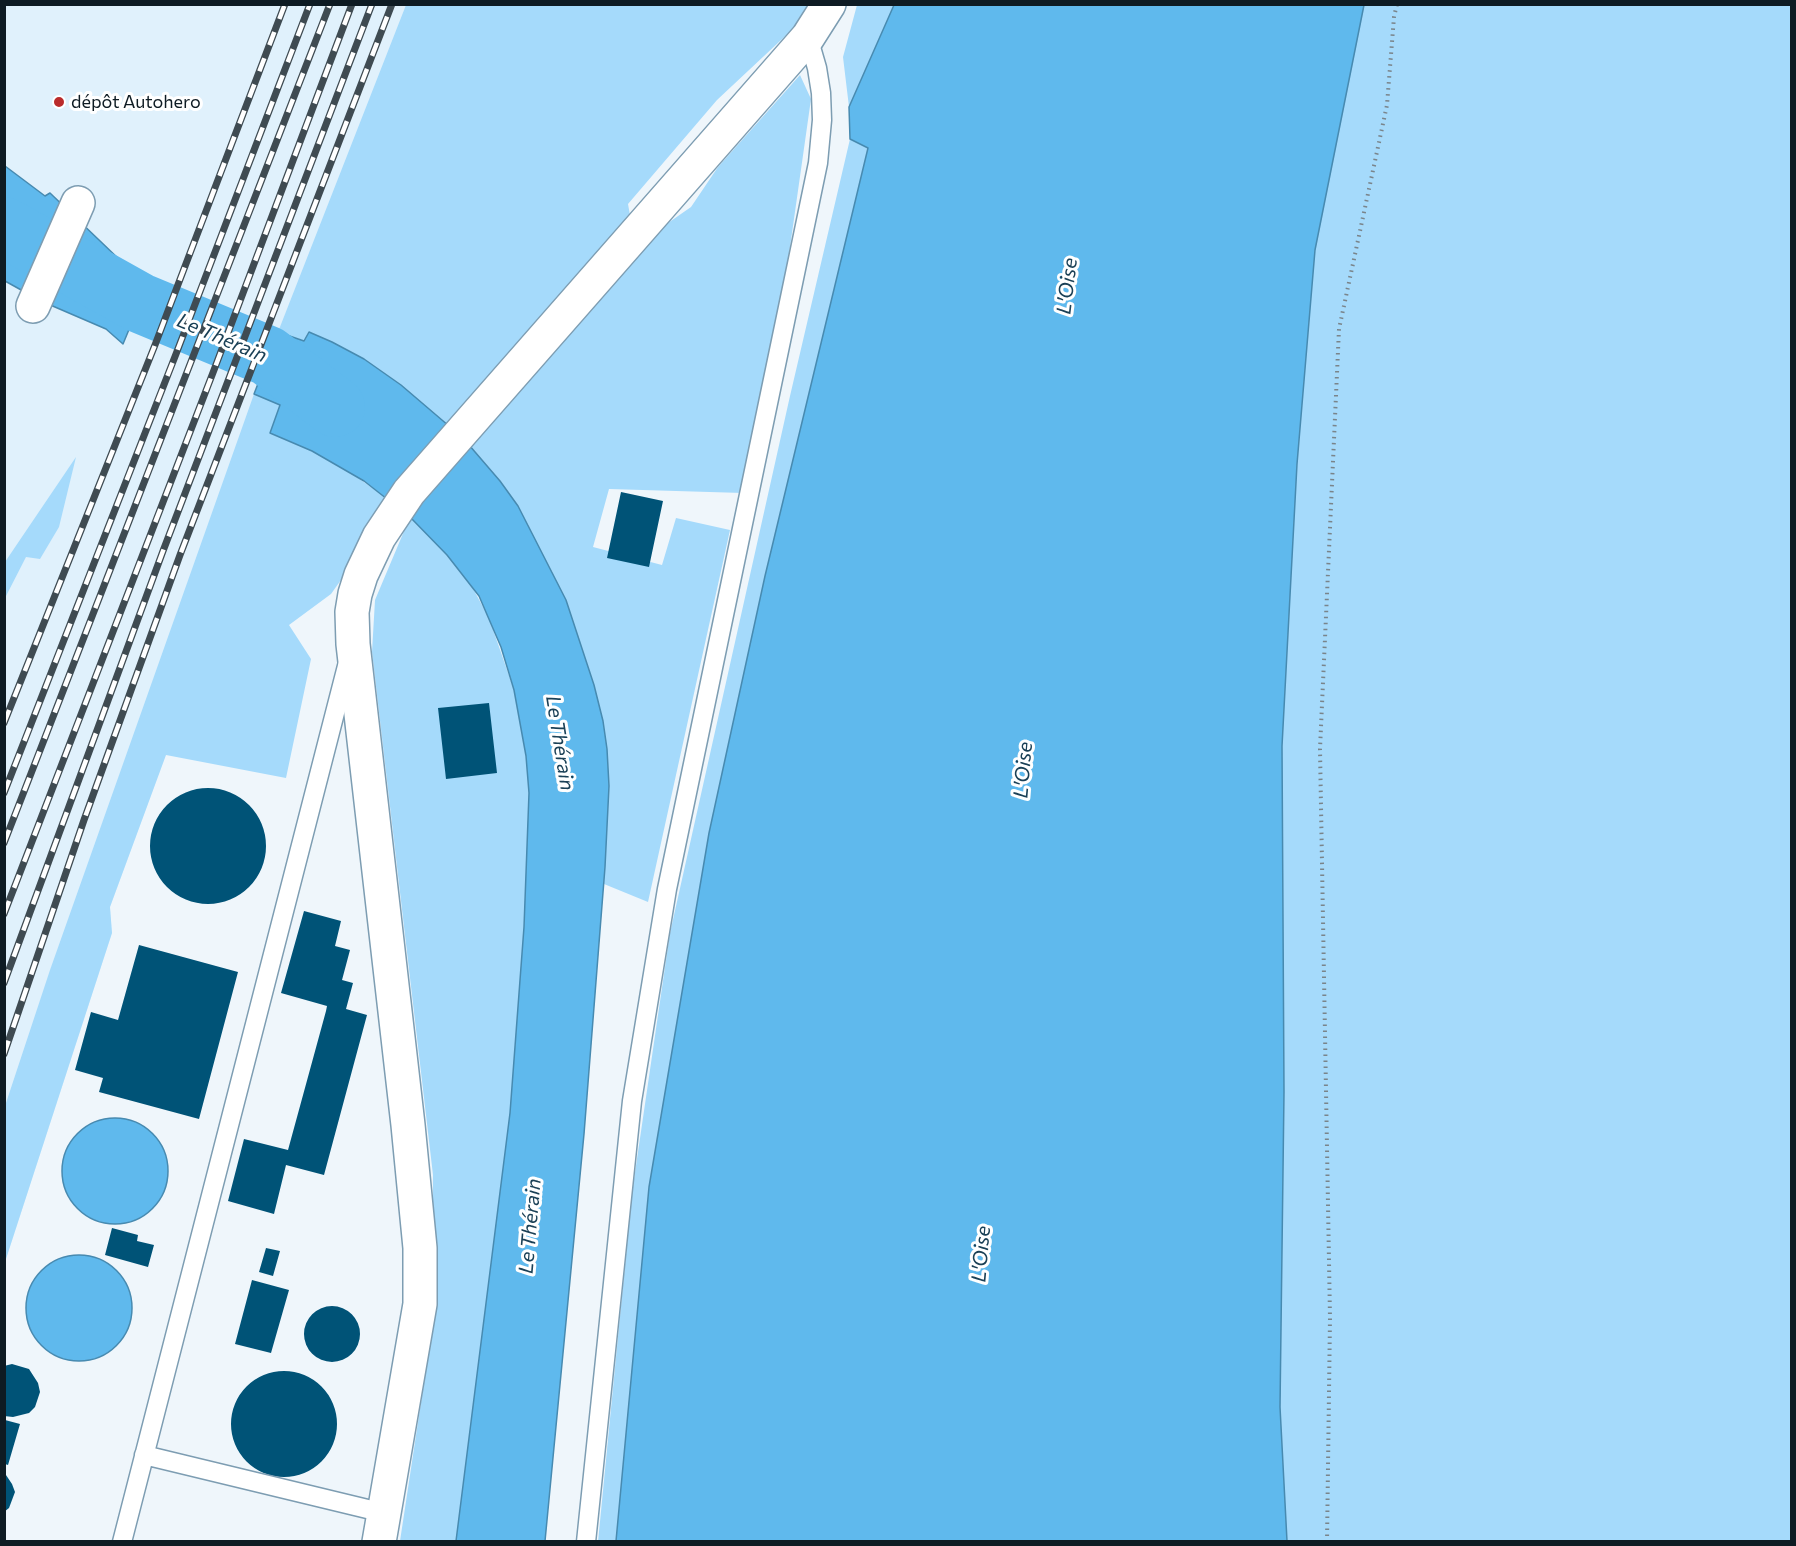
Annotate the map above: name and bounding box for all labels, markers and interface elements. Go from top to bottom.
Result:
place label: dépôt Autohero [71,91,201,113]
marker: dépôt Autohero [52,95,66,109]
water label: L'Oise [1052,256,1082,316]
water label: Le Thérain [173,308,271,368]
water label: Le Thérain [541,694,579,792]
water label: L'Oise [1009,741,1037,799]
water label: Le Thérain [514,1177,546,1275]
water label: L'Oise [967,1225,995,1283]

